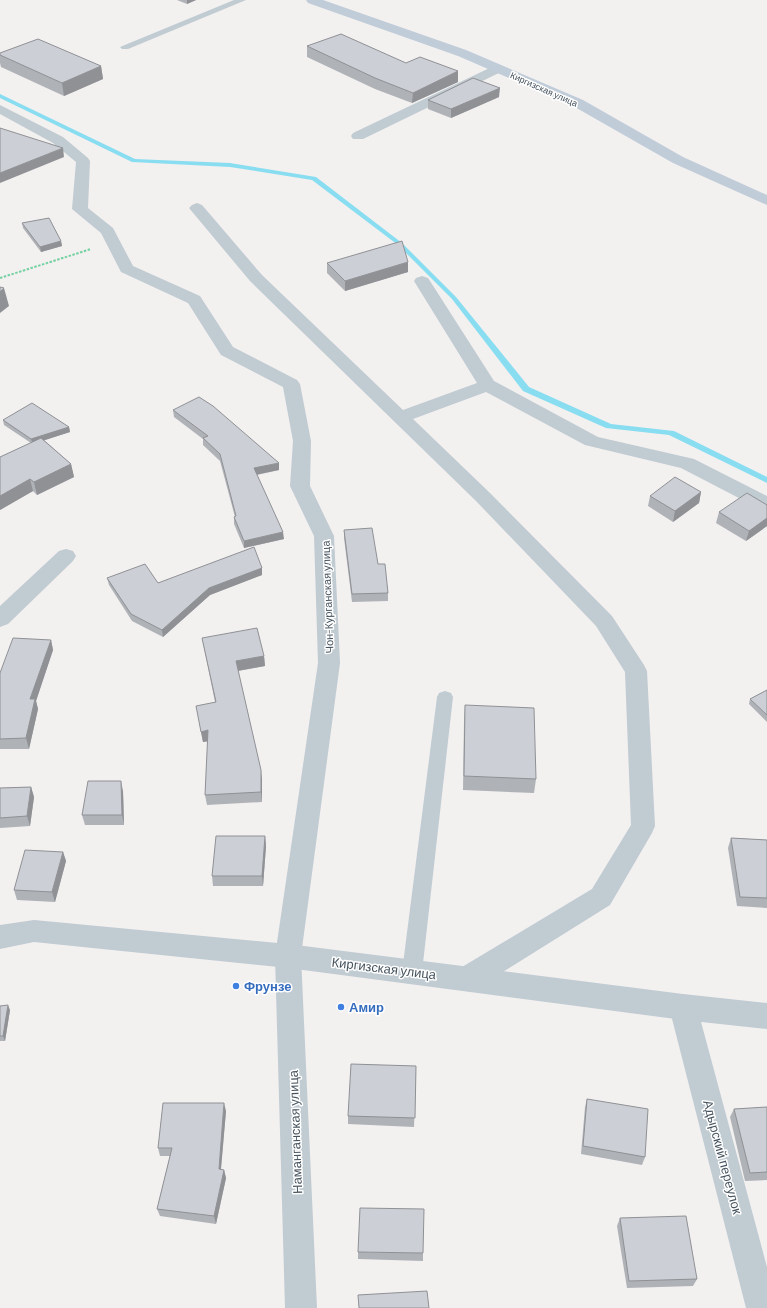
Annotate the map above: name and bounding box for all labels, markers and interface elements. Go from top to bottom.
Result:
street label: Киргизская улица [509,69,579,109]
street label: Чон-Курганская улица [319,540,335,654]
street label: Киргизская улица [331,954,438,982]
place label: Фрунзе [244,978,291,994]
marker: Фрунзе [231,981,241,991]
place label: Амир [349,999,384,1015]
marker: Амир [336,1002,346,1012]
street label: Наманганская улица [285,1069,305,1194]
street label: Адырский переулок [700,1098,746,1216]

